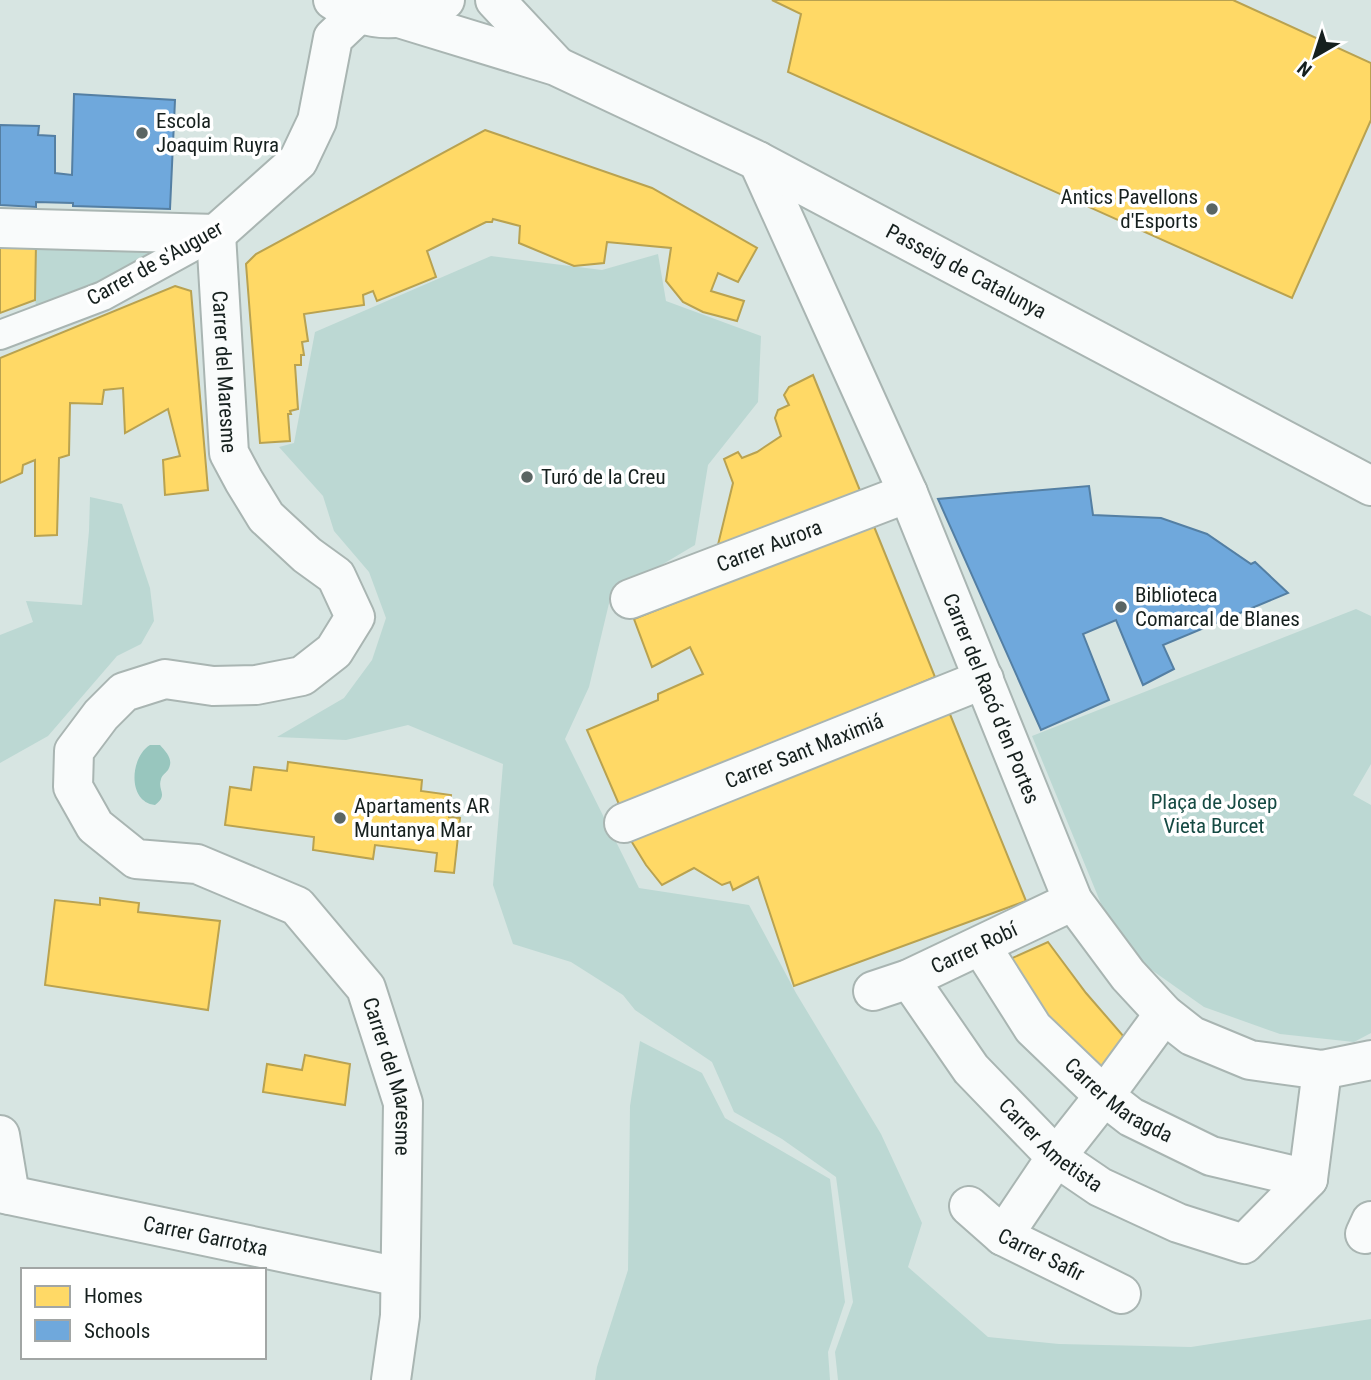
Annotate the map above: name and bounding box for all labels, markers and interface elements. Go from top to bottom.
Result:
north arrow [1280,21,1350,91]
text: N [1293,56,1316,81]
place label: Escola Joaquim Ruyra [156,109,279,157]
marker: Escola Joaquim Ruyra [134,125,150,141]
place label: Antics Pavellons d'Esports [1061,185,1198,233]
marker: Antics Pavellons d'Esports [1204,201,1220,217]
street label: Carrer de s'Auguer [83,216,227,310]
street label: Passeig de Catalunya [882,219,1050,324]
street label: Carrer del Maresme [207,290,241,454]
place label: Turó de la Creu [541,465,666,489]
marker: Turó de la Creu [519,469,535,485]
street label: Carrer Aurora [713,515,825,577]
place label: Biblioteca Comarcal de Blanes [1135,583,1300,631]
street label: Carrer del Racó d'en Portes [938,590,1044,807]
marker: Biblioteca Comarcal de Blanes [1113,599,1129,615]
street label: Carrer Sant Maximiá [721,709,887,793]
park label: Plaça de Josep Vieta Burcet [1151,790,1277,838]
place label: Apartaments AR Muntanya Mar [354,794,489,842]
marker: Apartaments AR Muntanya Mar [332,810,348,826]
street label: Carrer Robí [927,917,1022,979]
street label: Carrer del Maresme [358,994,415,1156]
street label: Carrer Maragda [1060,1053,1176,1147]
street label: Carrer Ametista [994,1093,1107,1197]
street label: Carrer Garrotxa [141,1211,270,1261]
street label: Carrer Safir [994,1223,1088,1286]
legend [21,1268,266,1359]
text: Homes [84,1284,143,1308]
text: Schools [84,1319,150,1343]

